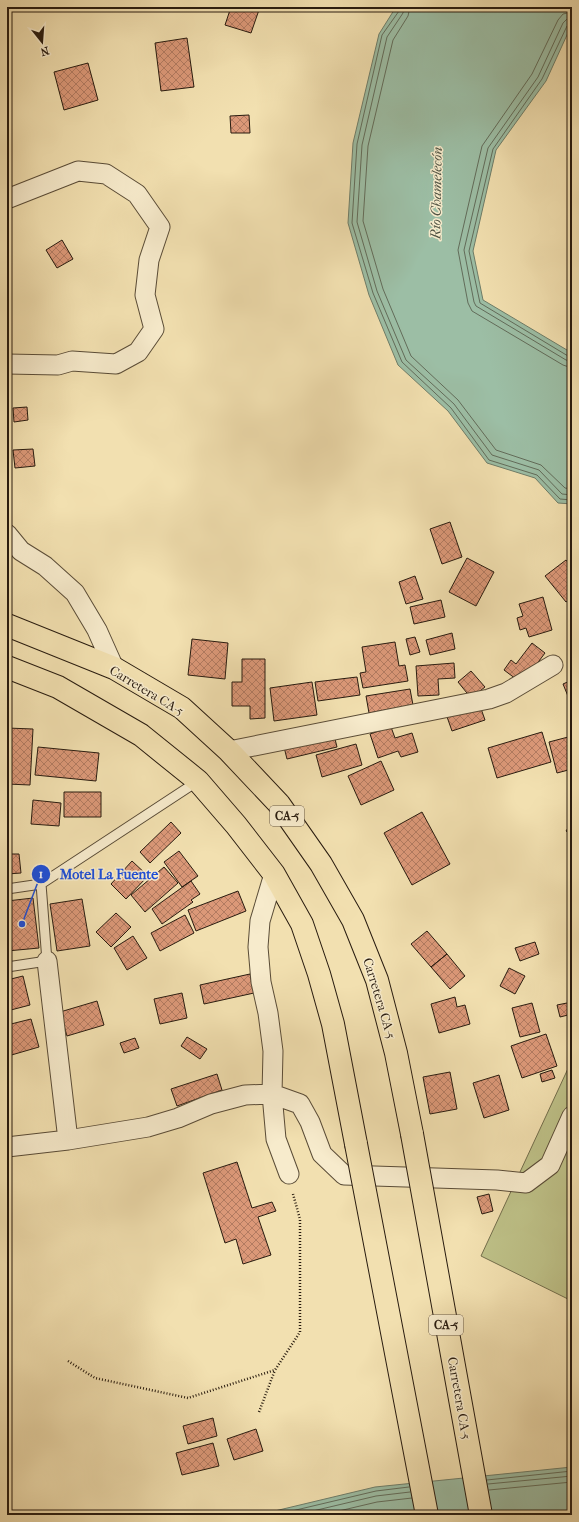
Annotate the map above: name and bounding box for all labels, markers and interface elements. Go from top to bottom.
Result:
north arrow [22,22,62,62]
text: N [38,44,51,59]
water label: Río Chamelecón [427,147,446,240]
street label: Carretera CA-5 [107,662,187,719]
road number: CA-5 [270,806,304,826]
callout: Motel La Fuente [31,861,166,887]
text: Motel La Fuente [59,866,158,883]
text: 1 [39,867,43,881]
street label: Carretera CA-5 [360,956,399,1041]
road number: CA-5 [429,1315,463,1335]
street label: Carretera CA-5 [445,1356,474,1441]

